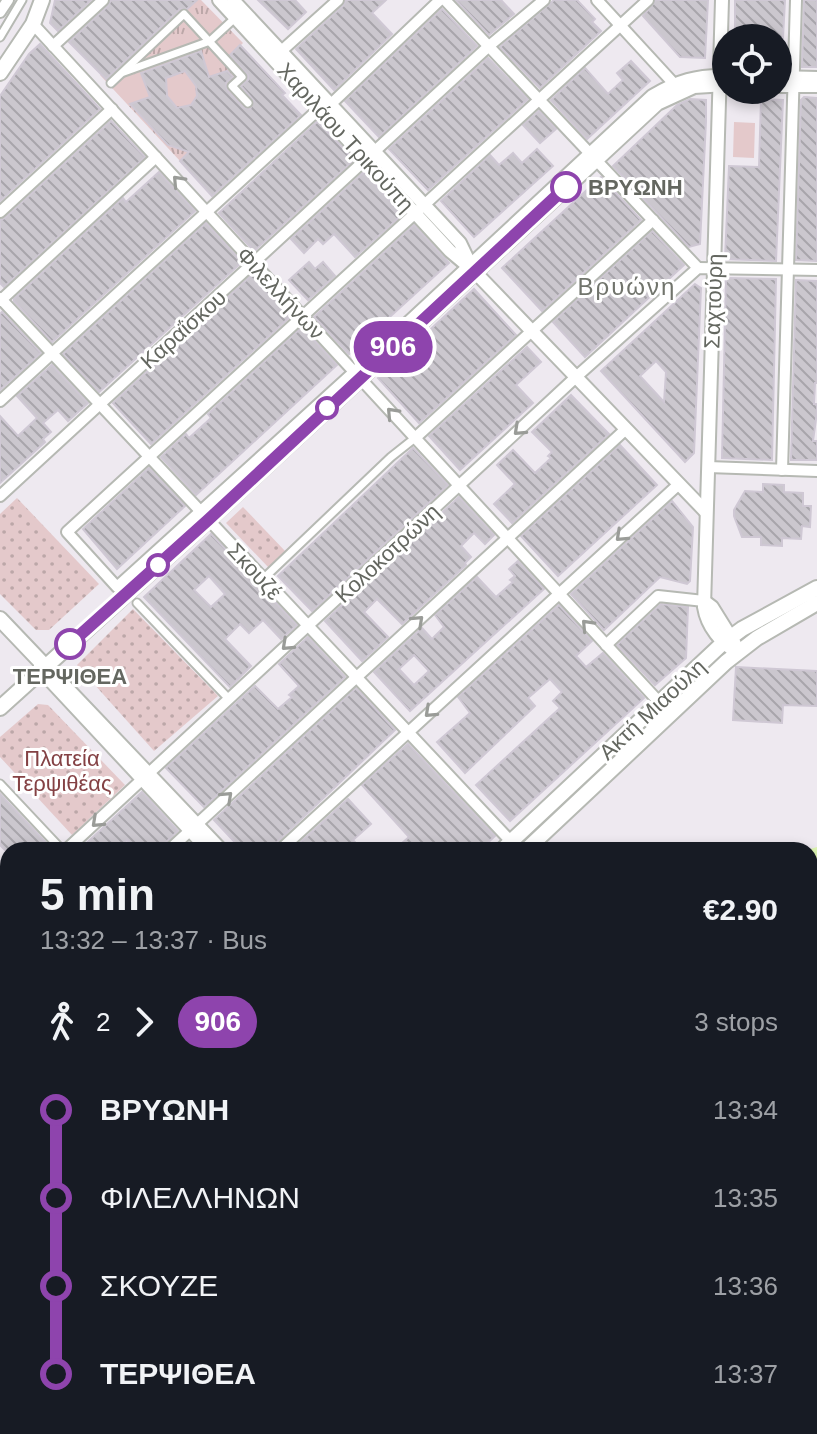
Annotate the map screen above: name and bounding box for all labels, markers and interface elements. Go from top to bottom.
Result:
map controls [712,24,792,104]
button: locate [712,24,792,104]
street label: Χαριλάου Τρικούπη [272,58,419,217]
marker: ΒΡYΩΝΗ [551,172,581,202]
one-way arrow [173,175,187,190]
place label: ΒΡYΩΝΗ [588,175,683,200]
street label: Φιλελλήνων [232,242,330,345]
street label: Σαχτούρη [699,253,728,349]
district label: Βρυώνη [578,273,676,300]
street label: Καραΐσκου [136,285,231,374]
line badge: 906 [347,321,439,373]
text: 906 [370,331,416,362]
unlabelled marker [316,397,338,419]
one-way arrow [386,408,401,422]
one-way arrow [514,420,528,435]
street label: Κολοκοτρώνη [330,499,445,608]
one-way arrow [616,527,631,541]
street label: Σκουζέ [222,538,287,605]
unlabelled marker [147,554,169,576]
one-way arrow [409,615,423,630]
one-way arrow [583,619,597,634]
marker: ΤΕΡΨΙΘΕΑ [55,629,85,659]
one-way arrow [282,635,297,649]
street label: Ακτή Μιαούλη [594,654,711,765]
place label: ΤΕΡΨΙΘΕΑ [13,664,127,689]
one-way arrow [424,703,439,717]
park label: Πλατεία Τερψιθέας [12,746,112,796]
one-way arrow [217,793,232,807]
one-way arrow [92,812,106,827]
text: 5 min [40,870,155,919]
text: €2.90 [703,893,778,926]
text: 13:32 – 13:37 · Bus [40,925,267,955]
icon: walk [40,1000,84,1044]
icon: forward [122,1000,166,1044]
text: 906 [194,1006,241,1037]
text: 2 [96,1007,110,1037]
text: 3 stops [694,1007,778,1037]
text: ΒΡYΩΝΗ [100,1093,229,1126]
text: 13:34 [713,1095,778,1125]
text: ΦΙΛΕΛΛΗΝΩΝ [100,1181,300,1214]
text: 13:35 [713,1183,778,1213]
text: ΣΚΟΥΖΕ [100,1269,218,1302]
text: 13:36 [713,1271,778,1301]
text: ΤΕΡΨΙΘΕΑ [100,1357,256,1390]
text: 13:37 [713,1359,778,1389]

